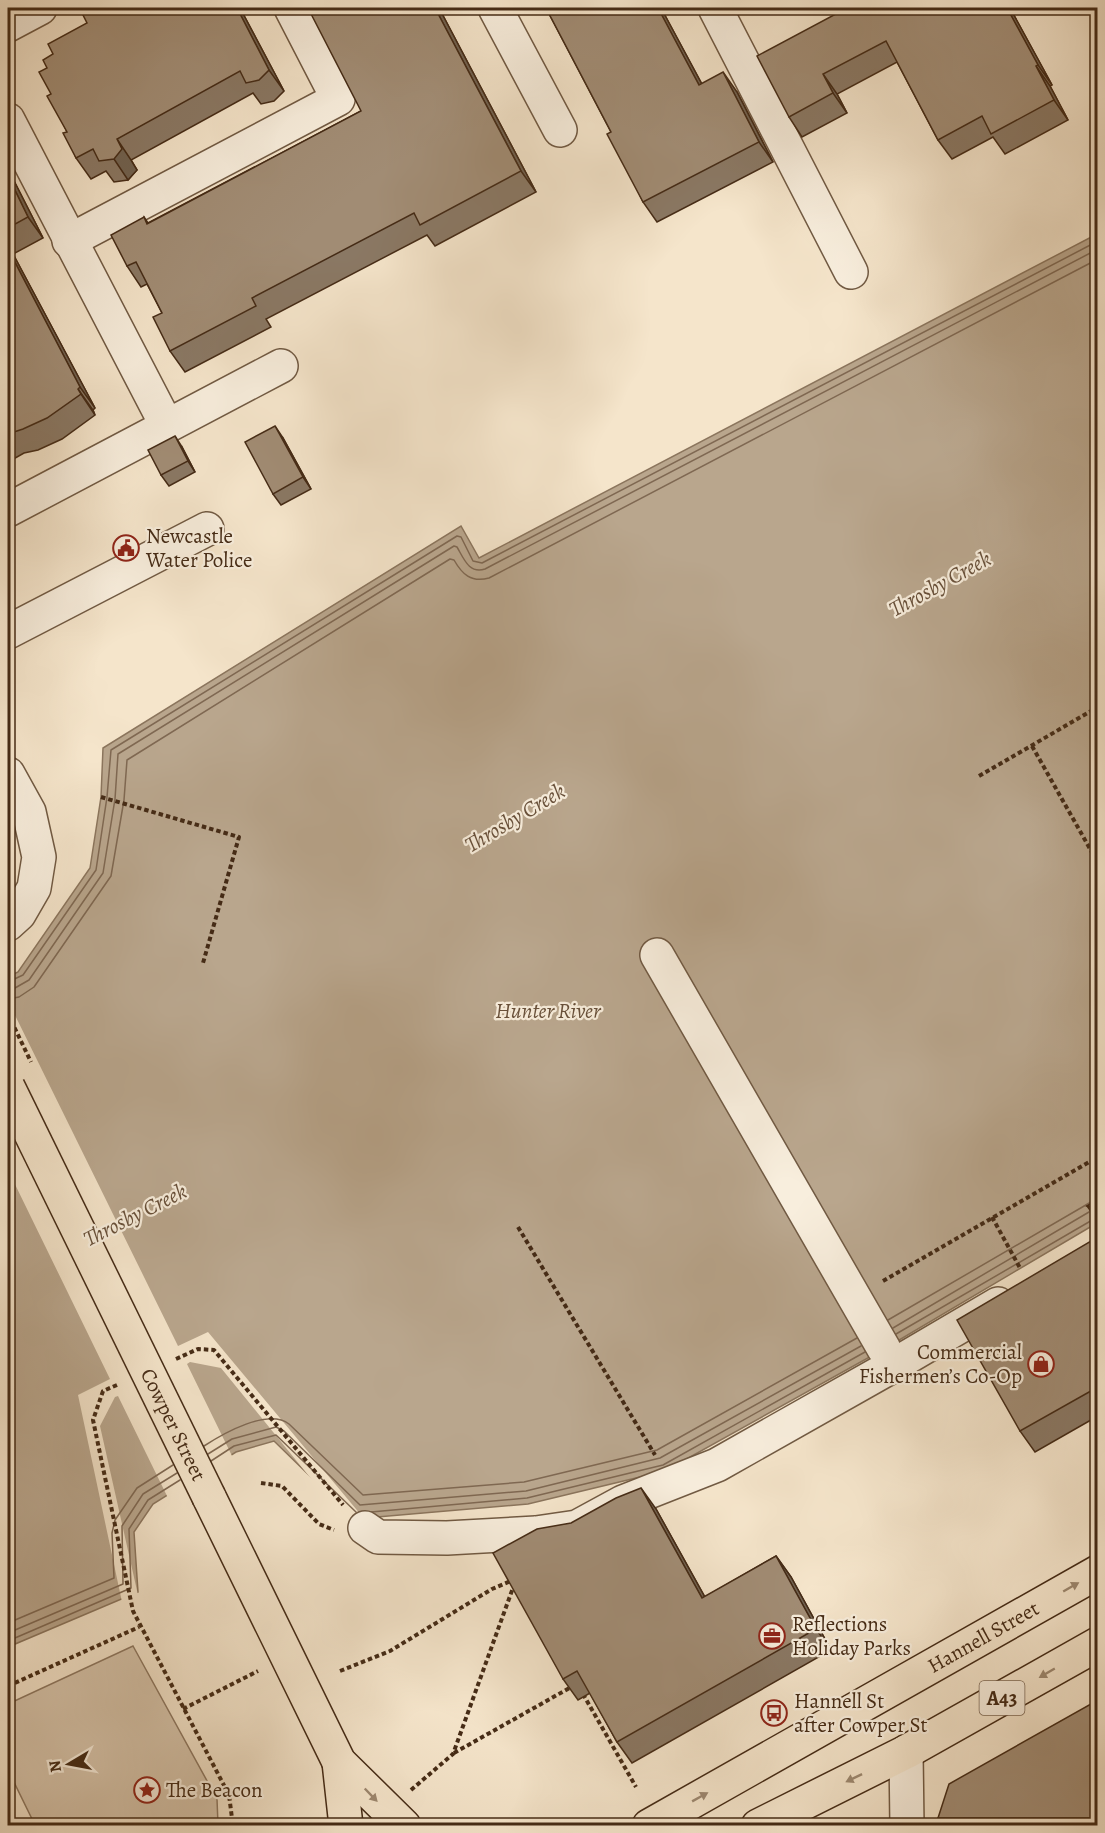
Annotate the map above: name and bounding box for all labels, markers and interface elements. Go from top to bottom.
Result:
place label: Newcastle Water Police [145,522,252,574]
public building icon: Newcastle Water Police [111,533,141,563]
water label: Throsby Creek [884,544,997,624]
water label: Throsby Creek [459,776,571,860]
water label: Hunter River [495,996,602,1026]
water label: Throsby Creek [78,1176,192,1254]
place label: Commercial Fishermen’s Co-Op [859,1338,1022,1390]
shop icon: Commercial Fishermen’s Co-Op [1026,1349,1056,1379]
street label: Cowper Street [134,1364,213,1486]
one-way arrow [1063,1582,1079,1593]
street label: Hannell Street [922,1594,1044,1680]
place label: Reflections Holiday Parks [792,1610,911,1662]
office icon: Reflections Holiday Parks [757,1621,787,1651]
one-way arrow [1038,1668,1055,1678]
road number: A43 [980,1681,1024,1715]
place label: Hannell St after Cowper St [794,1687,928,1739]
bus stop icon: Hannell St after Cowper St [759,1698,789,1728]
north arrow [39,1734,99,1794]
text: N [43,1758,67,1774]
one-way arrow [845,1773,862,1783]
place icon: The Beacon [132,1775,162,1805]
place label: The Beacon [166,1776,262,1804]
one-way arrow [364,1787,378,1802]
one-way arrow [692,1792,709,1802]

